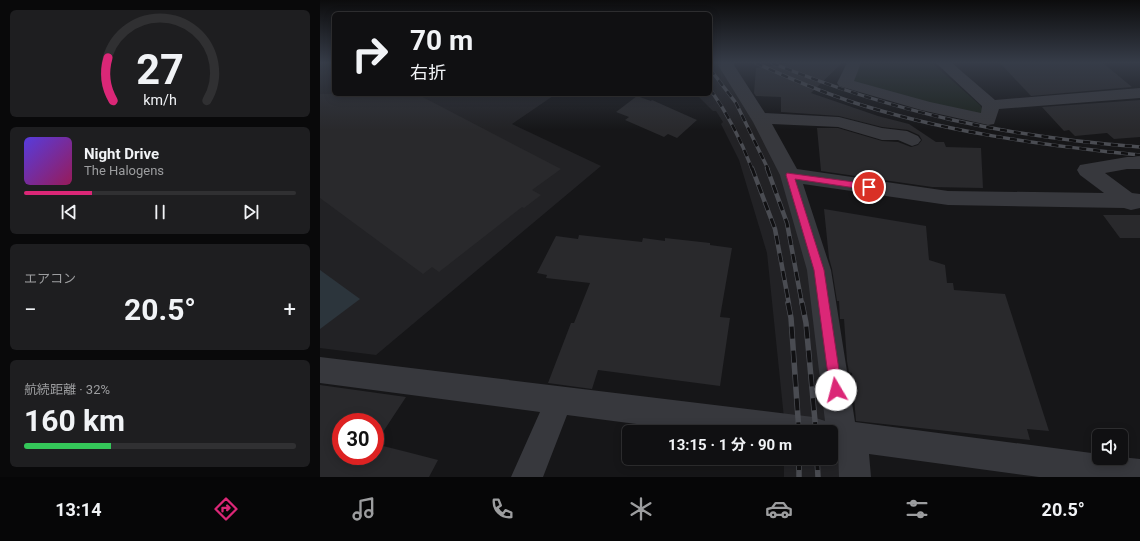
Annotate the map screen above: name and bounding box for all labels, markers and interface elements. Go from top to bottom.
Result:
text: 70 m [410,24,473,57]
icon: right [344,28,396,80]
text: 27 [136,45,184,94]
text: 右折 [410,62,446,83]
text: km/h [143,92,177,108]
text: Night Drive [84,145,159,163]
text: The Halogens [84,163,164,178]
pin [852,170,886,204]
icon: arrive [858,176,880,198]
icon: previous [58,201,80,223]
icon: pause [149,201,171,223]
icon: next [240,201,262,223]
text: エアコン [24,271,76,286]
text: 20.5° [124,292,196,327]
text: − [24,297,37,322]
text: + [284,297,296,322]
position arrow [815,369,857,411]
text: 航続距離 · 32% [24,382,110,397]
text: 160 km [24,403,125,438]
speed limit sign: 30 [332,413,384,465]
map controls [1092,429,1128,465]
button: sound [1092,429,1128,465]
text: 13:15 · 1 分 · 90 m [668,436,792,454]
icon: directions [212,495,240,523]
icon: music [350,495,378,523]
icon: phone [488,495,516,523]
icon: climate [627,495,655,523]
icon: car [765,495,793,523]
icon: filters [903,495,931,523]
text: 13:14 [55,499,102,520]
text: 20.5° [1042,499,1085,520]

